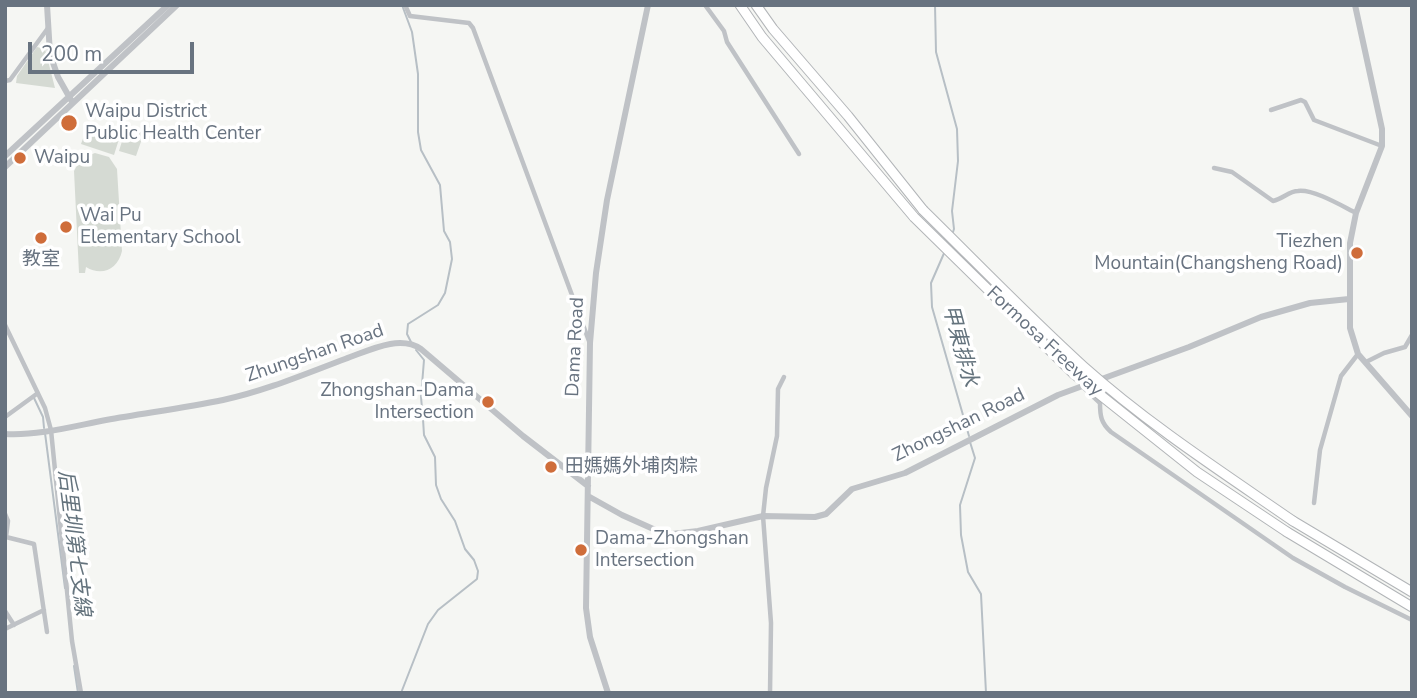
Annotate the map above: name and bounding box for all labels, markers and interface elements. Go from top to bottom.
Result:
scale bar [32,28,198,72]
text: 200 m [41,40,102,68]
place label: Waipu District Public Health Center [85,101,261,145]
marker: Waipu District Public Health Center [59,113,79,133]
place label: Waipu [34,147,90,169]
marker: Waipu [12,150,28,166]
place label: Wai Pu Elementary School [80,205,241,249]
marker: Wai Pu Elementary School [58,219,74,235]
marker: 教室 [33,230,49,246]
place label: Tiezhen Mountain(Changsheng Road) [1094,231,1343,275]
marker: Tiezhen Mountain(Changsheng Road) [1349,245,1365,261]
place label: 教室 [22,249,60,271]
street label: Formosa Freeway [981,282,1107,402]
street label: Dama Road [562,297,590,397]
water label: 甲東排水 [936,302,982,390]
street label: Zhungshan Road [243,320,387,388]
place label: Zhongshan-Dama Intersection [320,380,474,424]
street label: Zhongshan Road [889,384,1029,468]
marker: Zhongshan-Dama Intersection [480,394,496,410]
place label: 田媽媽外埔肉粽 [565,456,698,478]
marker: 田媽媽外埔肉粽 [543,459,559,475]
water label: 后里圳第七支線 [52,469,94,617]
place label: Dama-Zhongshan Intersection [595,528,749,572]
marker: Dama-Zhongshan Intersection [573,542,589,558]

